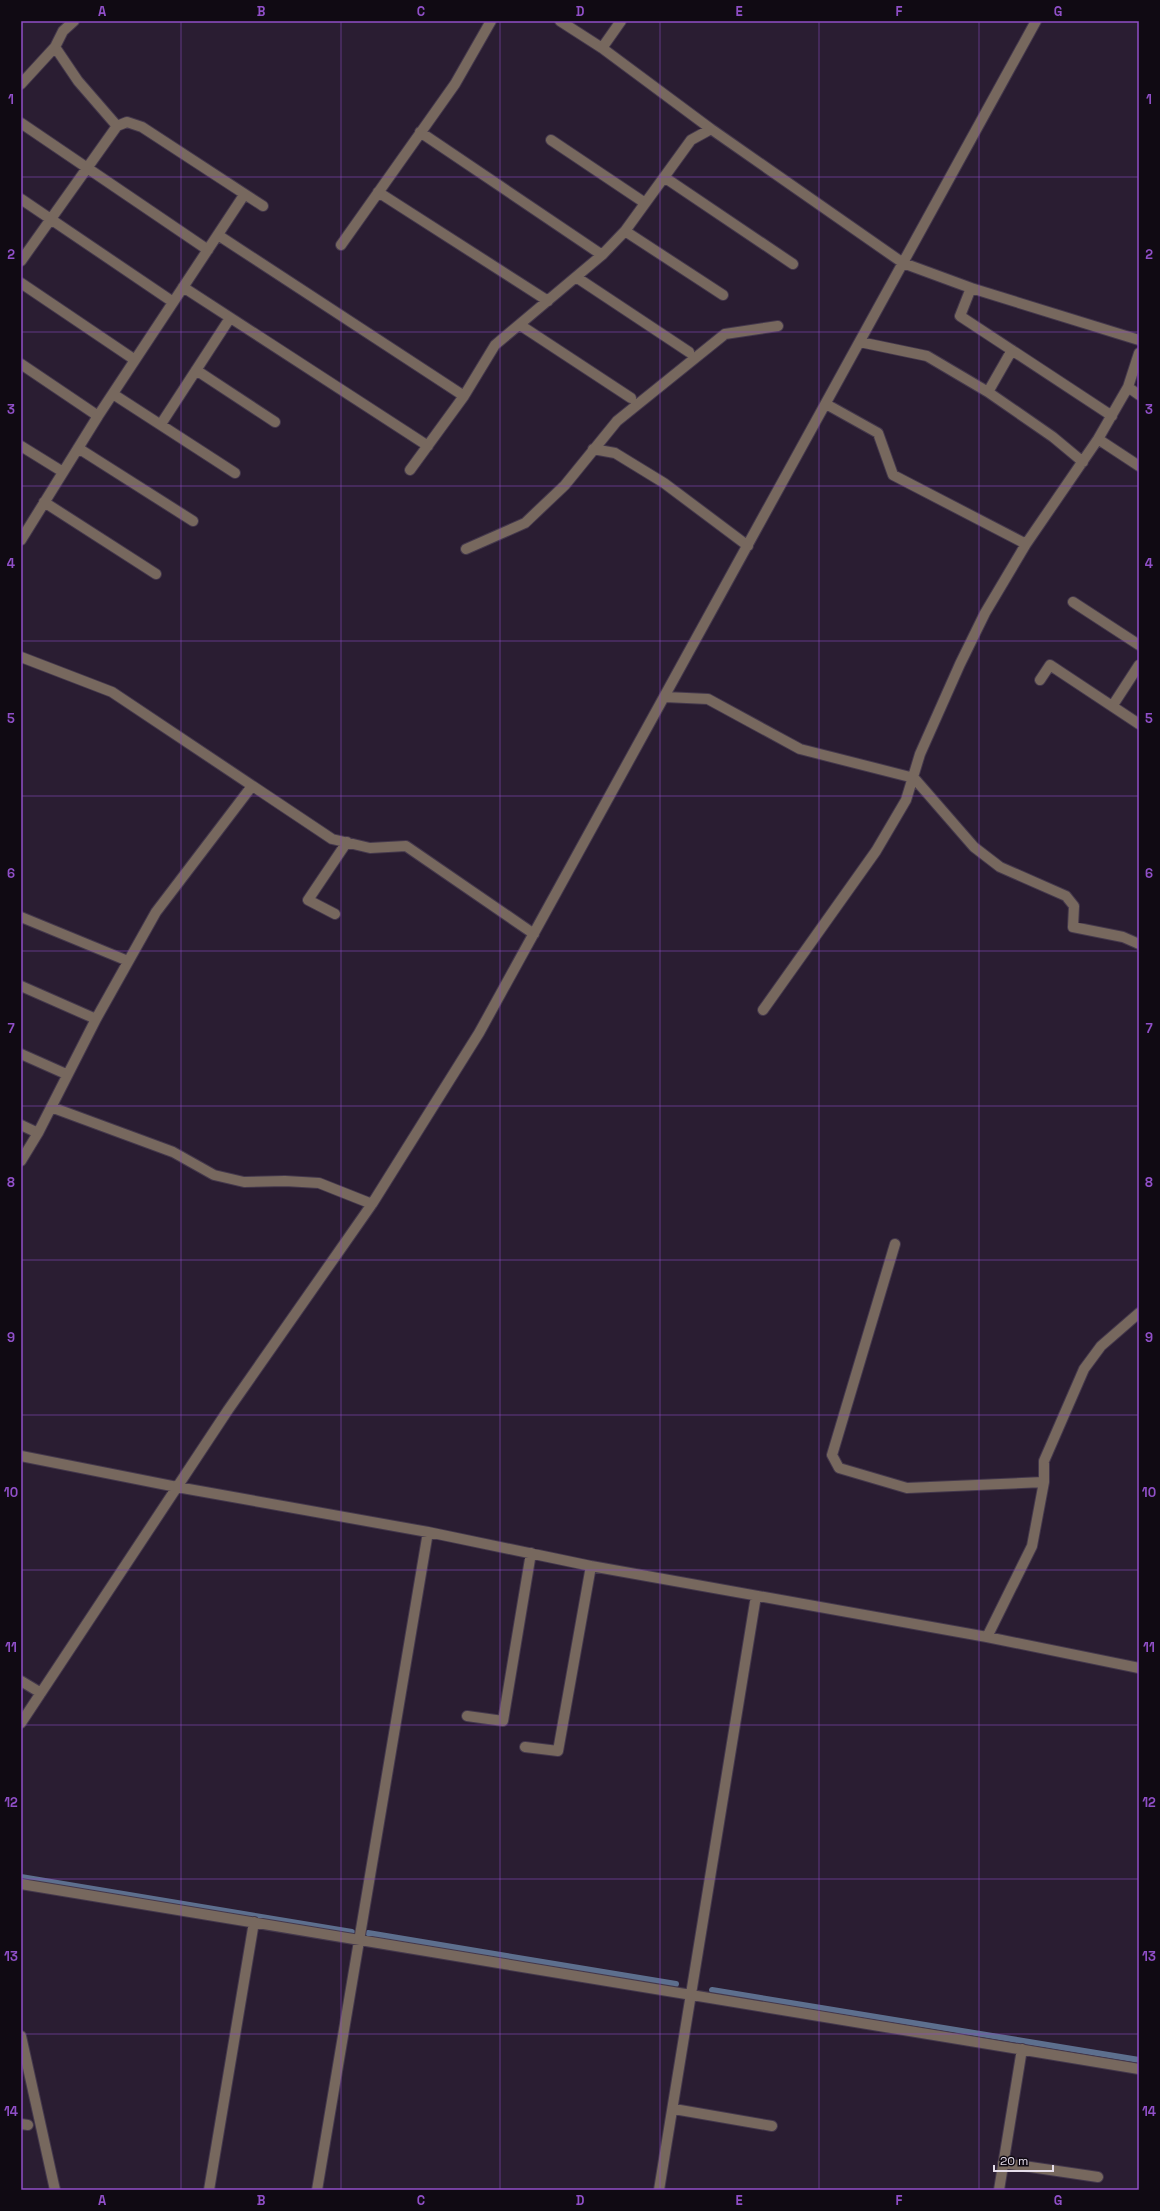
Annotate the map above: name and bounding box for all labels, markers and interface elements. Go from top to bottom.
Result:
text: A [98,3,107,20]
text: B [257,3,266,20]
text: C [417,3,425,20]
text: D [576,3,585,20]
text: E [735,3,743,20]
text: F [896,3,903,20]
text: G [1054,3,1062,20]
text: 1 [8,91,14,108]
text: 1 [1146,91,1152,108]
text: 2 [7,246,15,263]
text: 2 [1145,246,1153,263]
text: 3 [7,401,15,418]
text: 3 [1145,401,1153,418]
text: 4 [7,555,15,572]
text: 4 [1145,555,1153,572]
text: 5 [7,710,15,727]
text: 5 [1145,710,1153,727]
text: 6 [7,865,15,882]
text: 6 [1145,865,1153,882]
text: 7 [7,1020,15,1037]
text: 7 [1145,1020,1153,1037]
text: 8 [7,1174,15,1191]
text: 8 [1145,1174,1153,1191]
text: 9 [7,1329,15,1346]
text: 9 [1145,1329,1153,1346]
text: 10 [4,1484,18,1501]
text: 10 [1142,1484,1156,1501]
text: 11 [5,1639,17,1656]
text: 11 [1143,1639,1155,1656]
text: 12 [4,1794,18,1811]
text: 12 [1142,1794,1156,1811]
text: 13 [4,1948,18,1965]
text: 13 [1142,1948,1156,1965]
text: 14 [4,2103,18,2120]
text: 14 [1142,2103,1156,2120]
scale bar [994,2147,1053,2173]
text: 20 m [1000,2153,1028,2169]
text: A [98,2192,107,2209]
text: B [257,2192,266,2209]
text: C [417,2192,425,2209]
text: D [576,2192,585,2209]
text: E [735,2192,743,2209]
text: F [896,2192,903,2209]
text: G [1054,2192,1062,2209]

